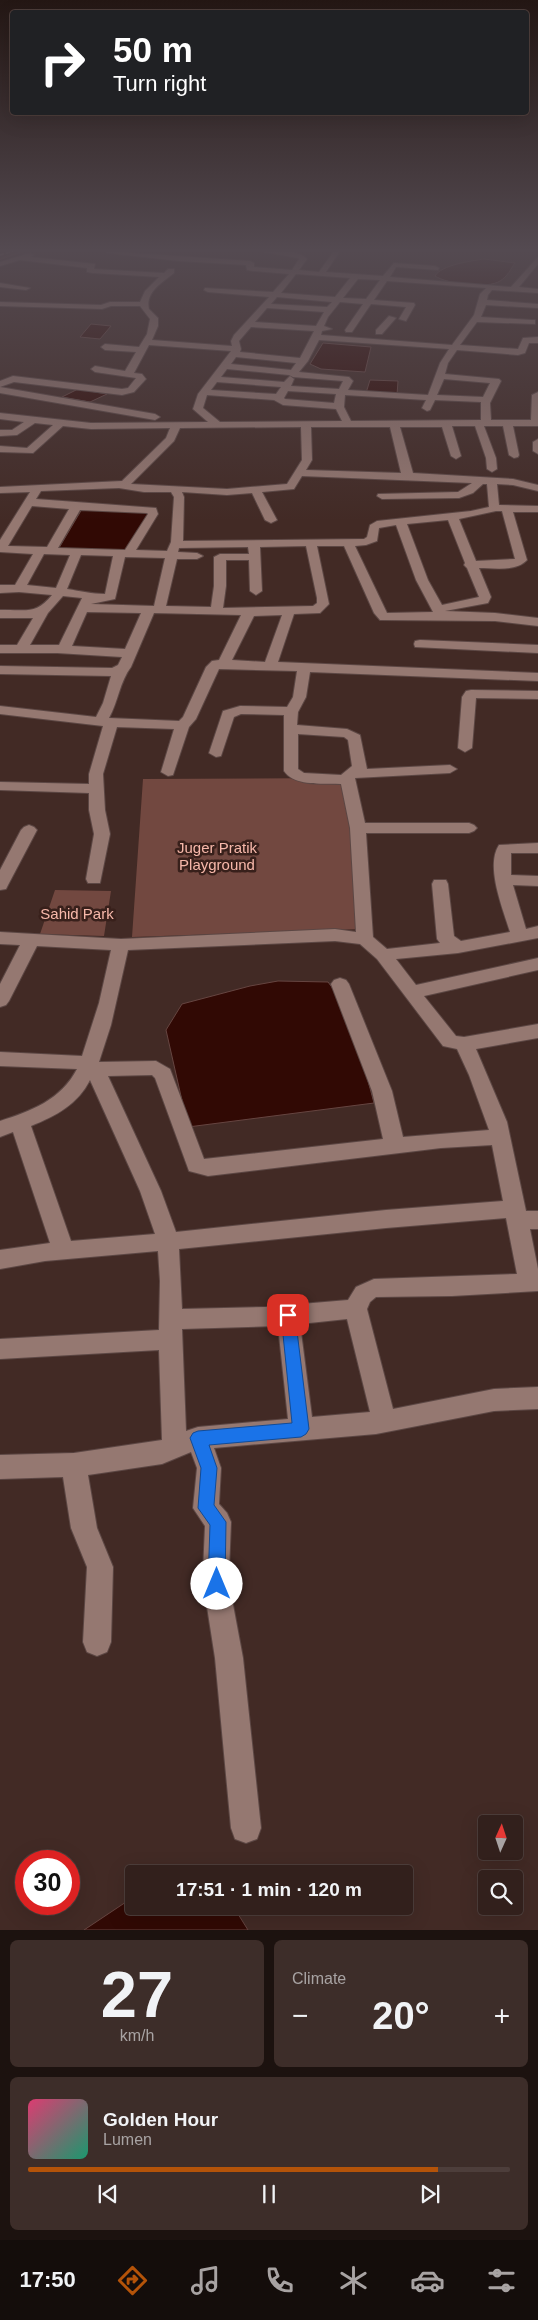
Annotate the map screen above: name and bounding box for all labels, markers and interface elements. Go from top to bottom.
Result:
icon: right [30,30,95,95]
text: 50 m [113,30,193,69]
text: Turn right [113,71,206,96]
park label: Juger Pratik Playground [177,839,258,873]
park label: Sahid Park [40,905,114,922]
pin [267,1294,309,1336]
icon: arrive [274,1301,302,1329]
position arrow [190,1557,242,1609]
north arrow [478,1815,522,1860]
map controls [478,1815,523,1915]
speed limit sign: 30 [15,1850,80,1915]
button: search [478,1870,523,1915]
text: 17:51 · 1 min · 120 m [176,1879,362,1900]
text: 27 [101,1958,173,2031]
text: Climate [292,1970,346,1987]
text: 20° [372,1995,430,2037]
text: − [292,2000,308,2031]
text: + [494,2000,510,2031]
text: km/h [120,2027,154,2044]
text: Golden Hour [103,2109,218,2130]
text: Lumen [103,2131,152,2148]
icon: previous [94,2180,122,2208]
icon: pause [255,2180,283,2208]
icon: next [416,2180,444,2208]
icon: directions [115,2263,150,2298]
icon: music [188,2263,223,2298]
icon: phone [262,2263,297,2298]
icon: climate [336,2263,371,2298]
icon: car [410,2263,445,2298]
icon: filters [484,2263,519,2298]
text: 17:50 [19,2267,76,2292]

